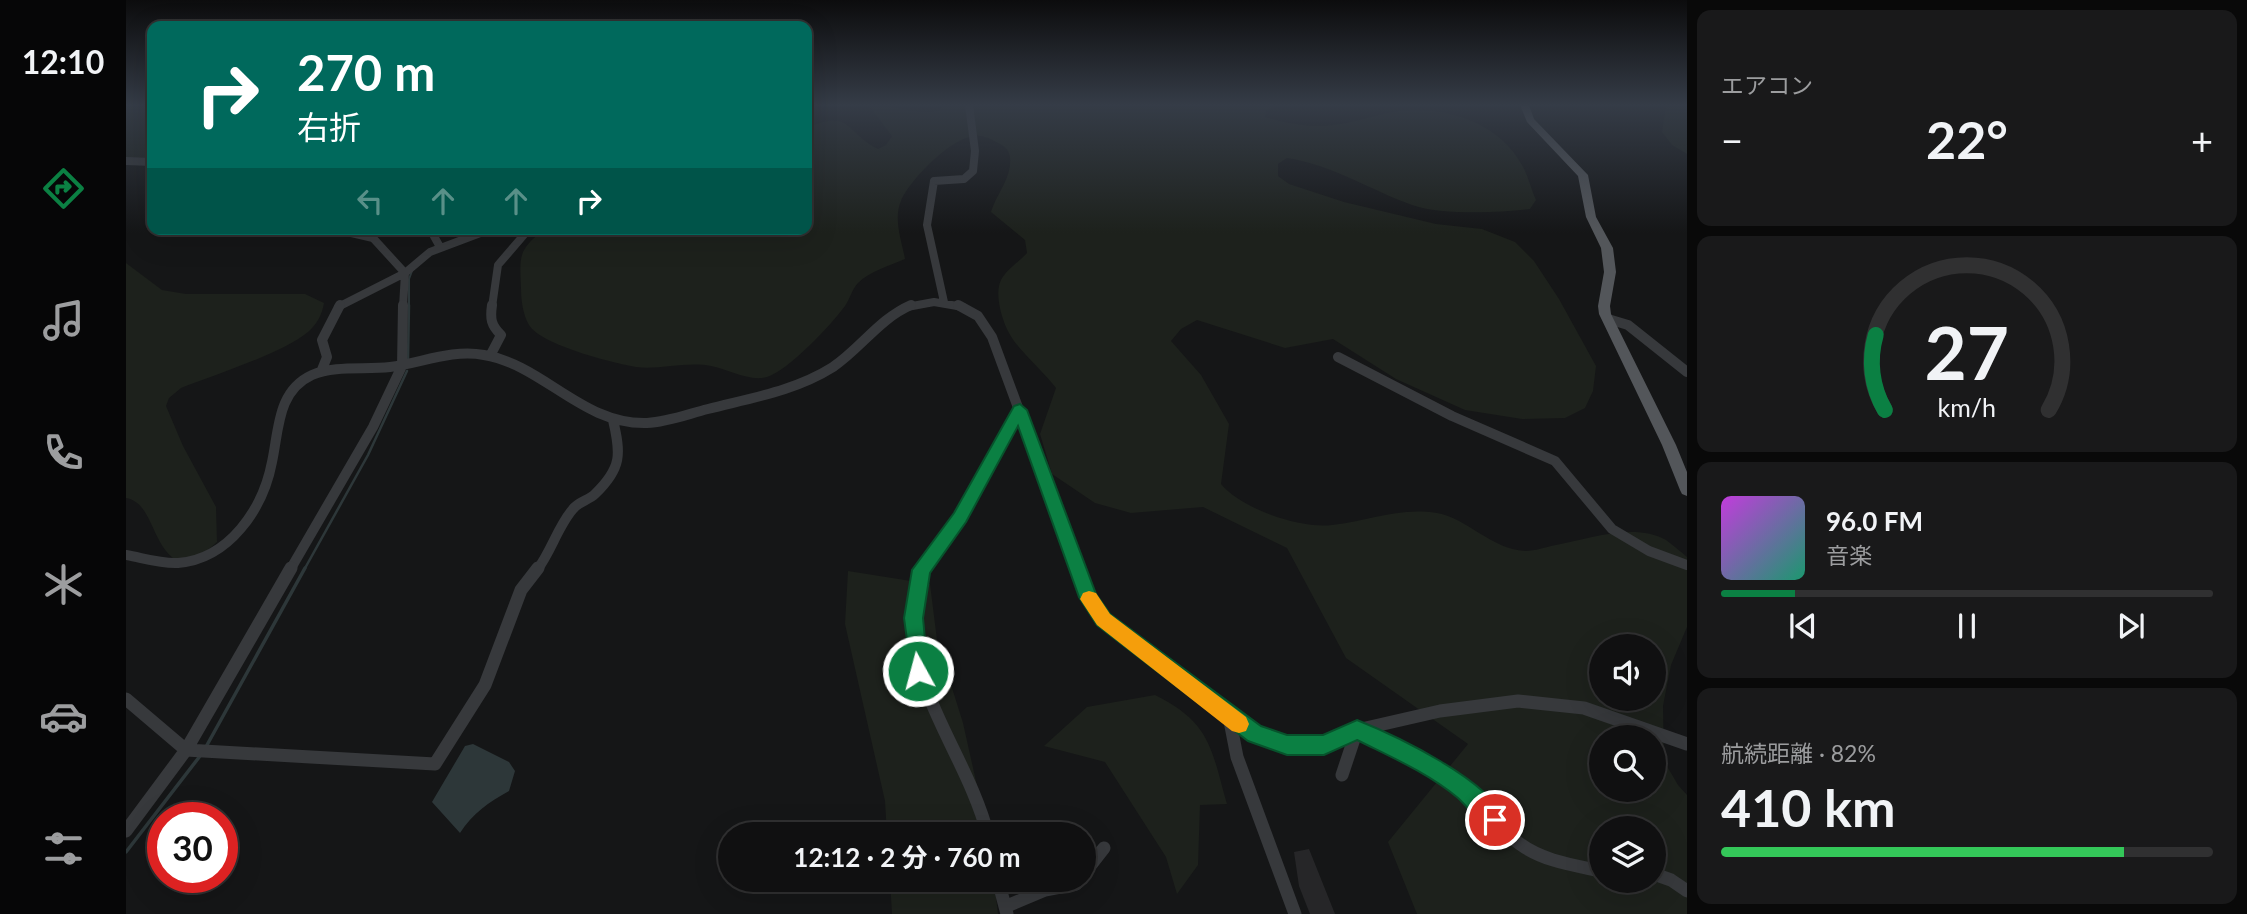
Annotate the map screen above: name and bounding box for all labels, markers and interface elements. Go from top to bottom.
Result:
text: 12:10 [22,42,104,81]
text: 270 m [297,43,435,101]
icon: right [182,49,273,140]
text: エアコン [1721,71,1813,99]
text: 右折 [297,107,361,146]
text: 22° [1926,108,2008,170]
text: − [1721,117,1743,163]
text: + [2191,117,2213,163]
icon: directions [39,164,88,213]
icon: left [351,182,389,220]
icon: ahead [424,182,462,220]
icon: ahead [497,182,535,220]
icon: right [570,182,608,220]
icon: music [39,296,88,345]
text: 27 [1925,308,2009,396]
text: km/h [1938,392,1996,422]
icon: phone [39,428,88,477]
text: 96.0 FM [1826,505,1923,537]
text: 音楽 [1826,541,1872,569]
icon: climate [39,560,88,609]
icon: previous [1784,607,1822,645]
icon: pause [1948,607,1986,645]
icon: next [2112,607,2150,645]
position arrow [881,634,955,708]
map controls [1589,634,1666,893]
button: sound [1589,634,1666,711]
icon: car [39,692,88,741]
button: search [1589,725,1666,802]
text: 航続距離 · 82% [1721,739,1876,767]
text: 410 km [1721,776,1895,838]
pin [1465,790,1525,850]
icon: arrive [1476,801,1514,839]
speed limit sign: 30 [147,802,238,893]
button: layers [1589,816,1666,893]
icon: filters [39,824,88,873]
text: 12:12 · 2 分 · 760 m [793,841,1021,873]

